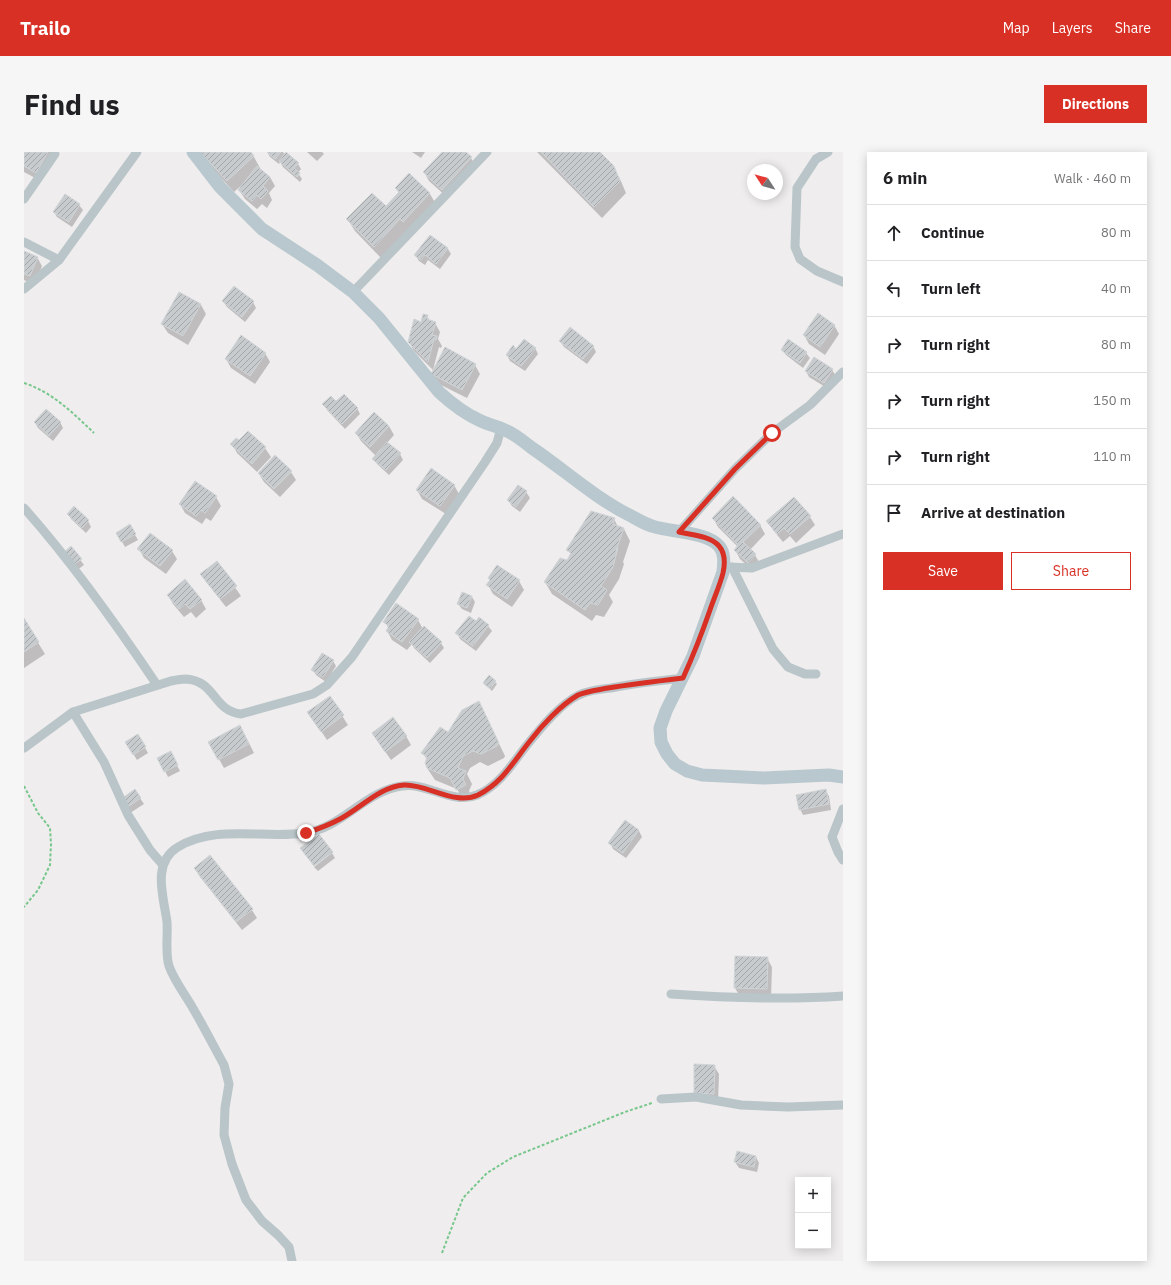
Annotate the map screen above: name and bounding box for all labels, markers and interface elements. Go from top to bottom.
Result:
text: Trailo [20,16,70,40]
text: Map [1003,19,1030,37]
text: Layers [1052,19,1093,37]
text: Share [1115,19,1151,37]
button: Directions [1044,85,1147,123]
text: Find us [24,86,120,123]
north arrow [747,164,783,200]
text: 6 min [883,167,927,189]
text: Walk · 460 m [1054,170,1131,187]
icon: ahead [883,222,905,244]
text: Continue [921,223,985,242]
text: 80 m [1101,224,1131,241]
icon: left [883,278,905,300]
text: Turn left [921,279,981,298]
text: 40 m [1101,280,1131,297]
icon: right [883,334,905,356]
text: Turn right [921,335,990,354]
text: 80 m [1101,336,1131,353]
icon: right [883,390,905,412]
text: Turn right [921,391,990,410]
text: 150 m [1093,392,1131,409]
route start [763,424,781,442]
icon: right [883,446,905,468]
text: Turn right [921,447,990,466]
text: 110 m [1093,448,1131,465]
icon: arrive [883,502,905,524]
text: Arrive at destination [921,503,1065,522]
button: Save [883,552,1003,590]
button: Share [1011,552,1131,590]
route end [297,824,315,842]
map controls [795,1177,831,1249]
button: + [795,1177,831,1213]
button: − [795,1213,831,1249]

